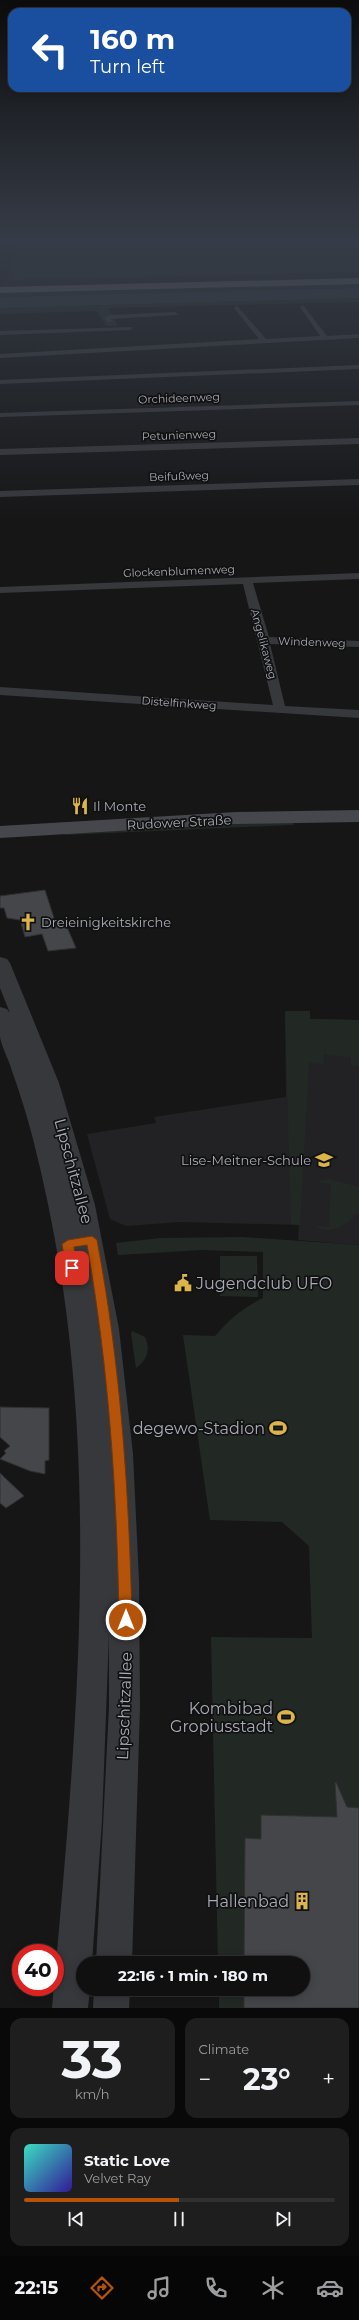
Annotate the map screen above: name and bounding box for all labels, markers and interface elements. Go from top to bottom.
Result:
text: 160 m [90,22,175,56]
icon: left [24,24,76,76]
text: Turn left [90,56,165,78]
street label: Orchideenweg [138,390,220,406]
street label: Petunienweg [142,427,216,443]
street label: Beifußweg [149,468,209,484]
street label: Glockenblumenweg [123,562,235,580]
street label: Angelikaweg [248,607,280,681]
street label: Windenweg [278,634,346,650]
street label: Distelfinkweg [141,693,217,713]
restaurant icon: Il Monte [70,796,90,816]
place label: Il Monte [93,798,146,814]
street label: Rudower Straße [126,811,232,833]
church icon: Dreieinigkeitskirche [18,912,38,932]
place label: Dreieinigkeitskirche [41,914,171,930]
street label: Lipschitzallee [50,1116,97,1226]
school or university icon: Lise-Meitner-Schule [314,1150,334,1170]
place label: Lise-Meitner-Schule [181,1152,311,1168]
pin [55,1251,89,1285]
icon: arrive [61,1257,83,1279]
public building icon: Jugendclub UFO [173,1273,193,1293]
place label: Jugendclub UFO [195,1274,332,1293]
sports icon: degewo-Stadion [268,1418,288,1438]
place label: degewo-Stadion [133,1419,265,1438]
position arrow [105,1599,147,1641]
street label: Lipschitzallee [113,1652,136,1760]
place label: Kombibad Gropiusstadt [170,1699,273,1736]
sports icon: Kombibad Gropiusstadt [276,1707,296,1727]
building icon: Hallenbad [292,1891,312,1911]
place label: Hallenbad [206,1892,289,1911]
speed limit sign: 40 [12,1944,64,1996]
text: 22:16 · 1 min · 180 m [118,1966,268,1985]
text: 33 [62,2028,123,2091]
text: Climate [199,2041,249,2057]
text: 23° [243,2061,291,2098]
text: − [199,2066,211,2093]
text: + [322,2066,335,2093]
text: km/h [75,2086,110,2102]
text: Static Love [84,2151,170,2170]
text: Velvet Ray [84,2170,151,2186]
icon: previous [65,2208,87,2230]
icon: pause [168,2208,190,2230]
icon: next [272,2208,294,2230]
icon: directions [88,2274,116,2302]
icon: music [145,2274,173,2302]
icon: phone [202,2274,230,2302]
icon: climate [259,2274,287,2302]
icon: car [316,2274,344,2302]
text: 22:15 [15,2277,58,2299]

